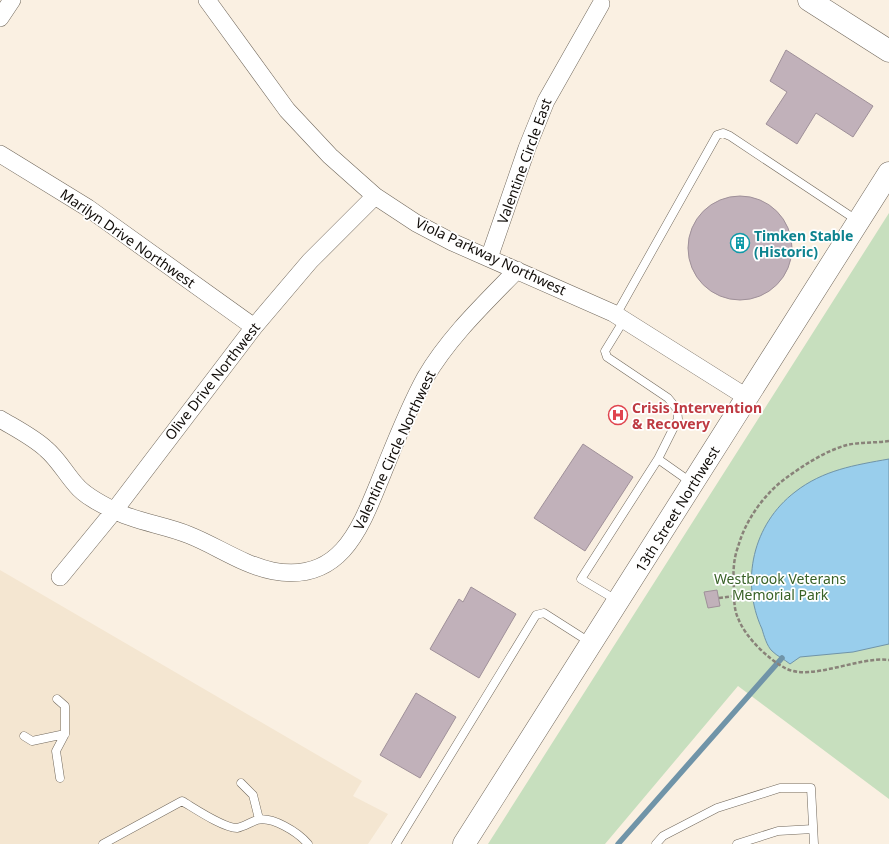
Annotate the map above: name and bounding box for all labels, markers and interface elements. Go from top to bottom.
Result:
street label: Valentine Circle East [492,96,556,226]
street label: Marilyn Drive Northwest [57,184,199,292]
street label: Viola Parkway Northwest [413,213,569,299]
place label: Timken Stable (Historic) [754,226,853,261]
building icon: Timken Stable (Historic) [729,232,751,254]
street label: Olive Drive Northwest [160,318,264,444]
street label: Valentine Circle Northwest [349,367,439,533]
place label: Crisis Intervention & Recovery [632,398,762,433]
hospital icon: Crisis Intervention & Recovery [607,404,629,426]
street label: 13th Street Northwest [630,442,724,576]
park label: Westbrook Veterans Memorial Park [714,569,846,604]

